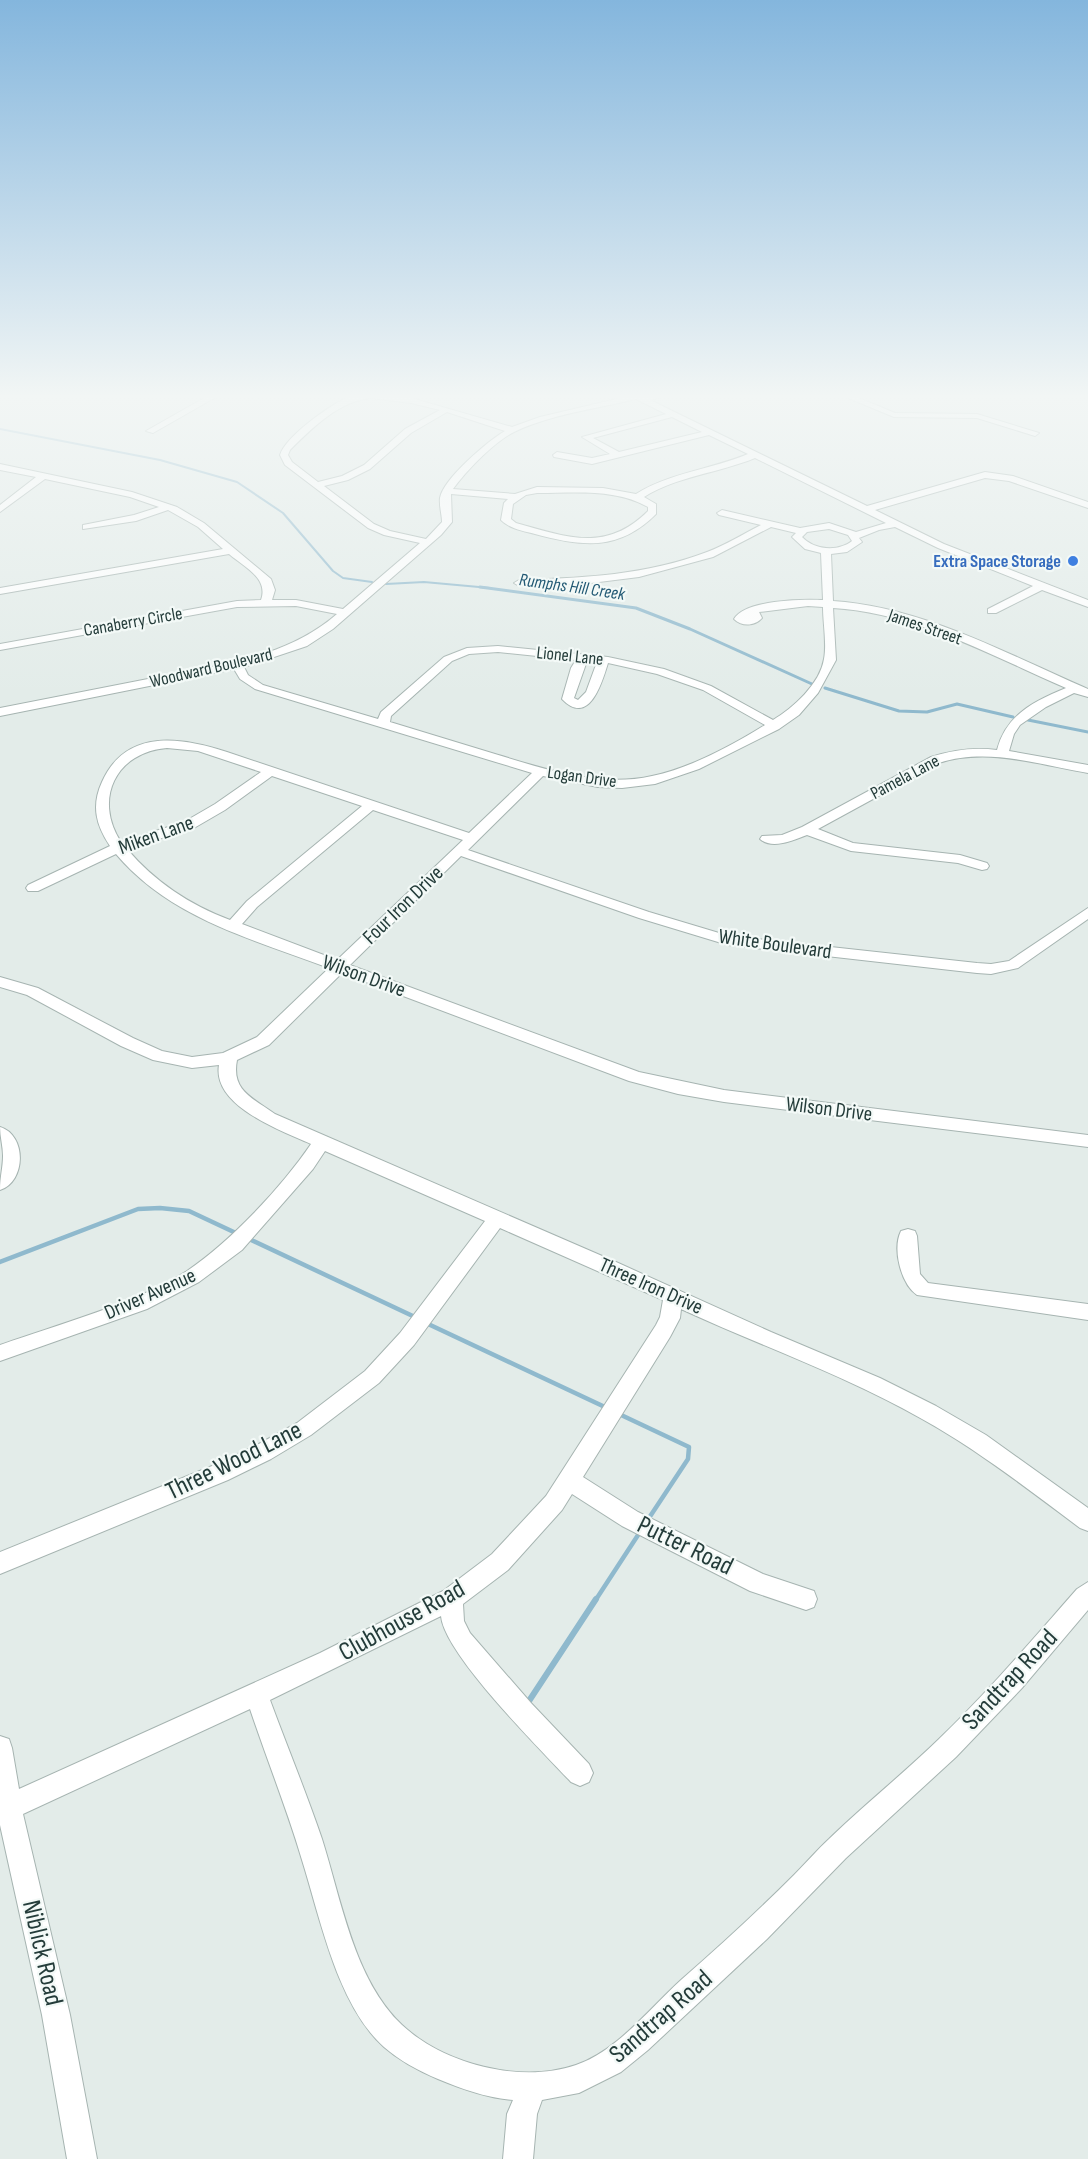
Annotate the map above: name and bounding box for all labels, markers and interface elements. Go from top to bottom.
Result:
place label: Extra Space Storage [933,551,1061,572]
marker: Extra Space Storage [1066,554,1080,568]
water label: Rumphs Hill Creek [518,569,627,605]
street label: Canaberry Circle [82,603,184,641]
street label: James Street [884,604,965,650]
street label: Lionel Lane [536,642,604,670]
street label: Woodward Boulevard [148,644,274,692]
street label: Pamela Lane [867,750,943,804]
street label: Logan Drive [546,762,618,792]
street label: Miken Lane [115,810,197,860]
street label: Four Iron Drive [358,861,448,949]
street label: White Boulevard [717,924,833,964]
street label: Wilson Drive [319,949,409,1003]
street label: Wilson Drive [784,1091,874,1127]
street label: Three Iron Drive [595,1252,707,1320]
street label: Driver Avenue [100,1263,200,1325]
street label: Three Wood Lane [161,1415,307,1507]
street label: Putter Road [632,1510,738,1582]
street label: Clubhouse Road [334,1574,470,1668]
street label: Sandtrap Road [956,1623,1064,1737]
street label: Niblick Road [15,1897,69,2009]
street label: Sandtrap Road [603,1964,719,2070]

